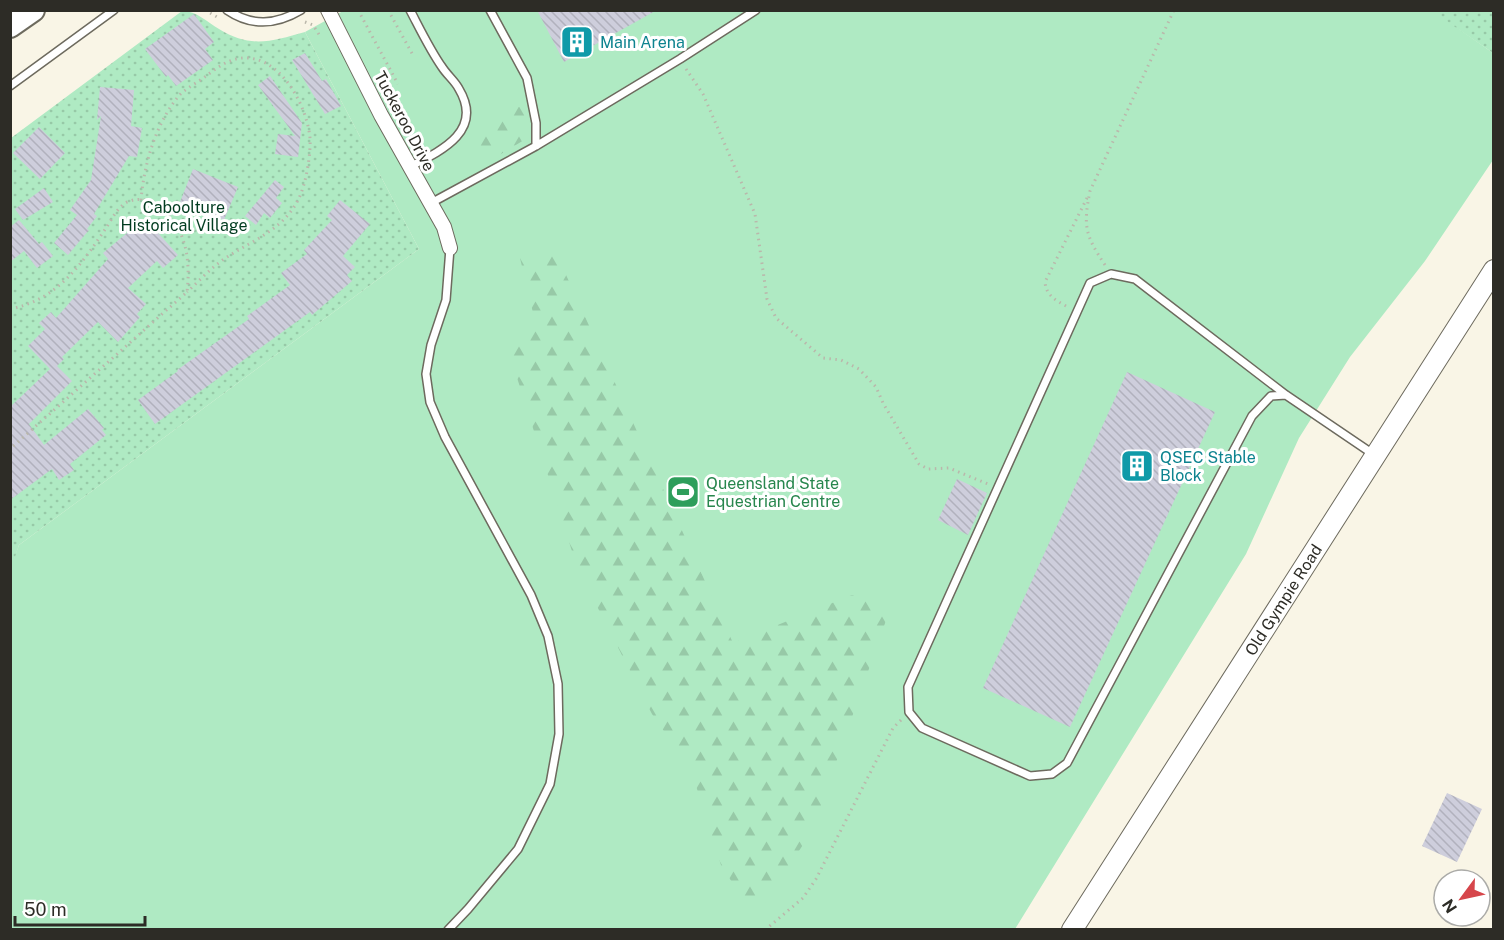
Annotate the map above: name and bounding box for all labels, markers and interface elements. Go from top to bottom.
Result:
building icon: Main Arena [559,24,595,60]
place label: Main Arena [600,33,685,52]
street label: Tuckeroo Drive [370,68,439,174]
park label: Caboolture Historical Village [120,198,248,235]
building icon: QSEC Stable Block [1119,448,1155,484]
place label: QSEC Stable Block [1160,448,1256,485]
sports icon: Queensland State Equestrian Centre [665,474,701,510]
place label: Queensland State Equestrian Centre [706,474,840,511]
street label: Old Gympie Road [1241,541,1326,659]
north arrow [1432,868,1492,928]
scale bar [15,889,146,927]
text: N [1438,895,1461,916]
text: 50 m [24,899,67,920]

